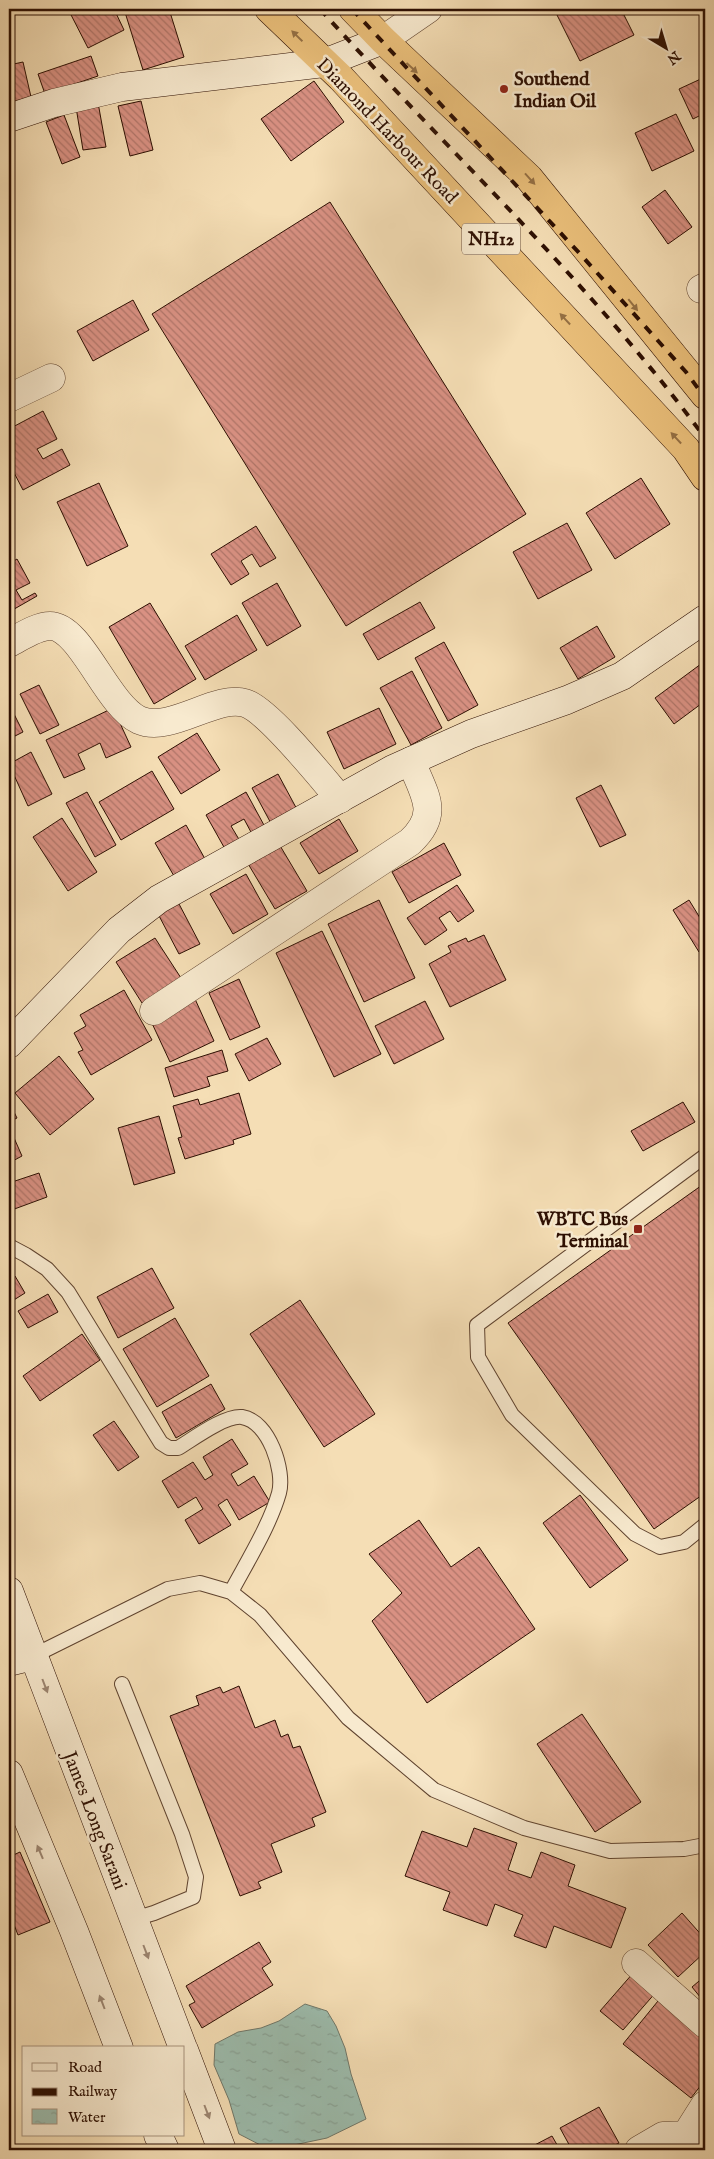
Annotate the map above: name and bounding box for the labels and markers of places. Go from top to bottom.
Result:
place label: Southend Indian Oil [514,68,597,114]
marker: Southend Indian Oil [498,83,510,95]
place label: WBTC Bus Terminal [536,1208,629,1254]
marker: WBTC Bus Terminal [632,1223,644,1235]

